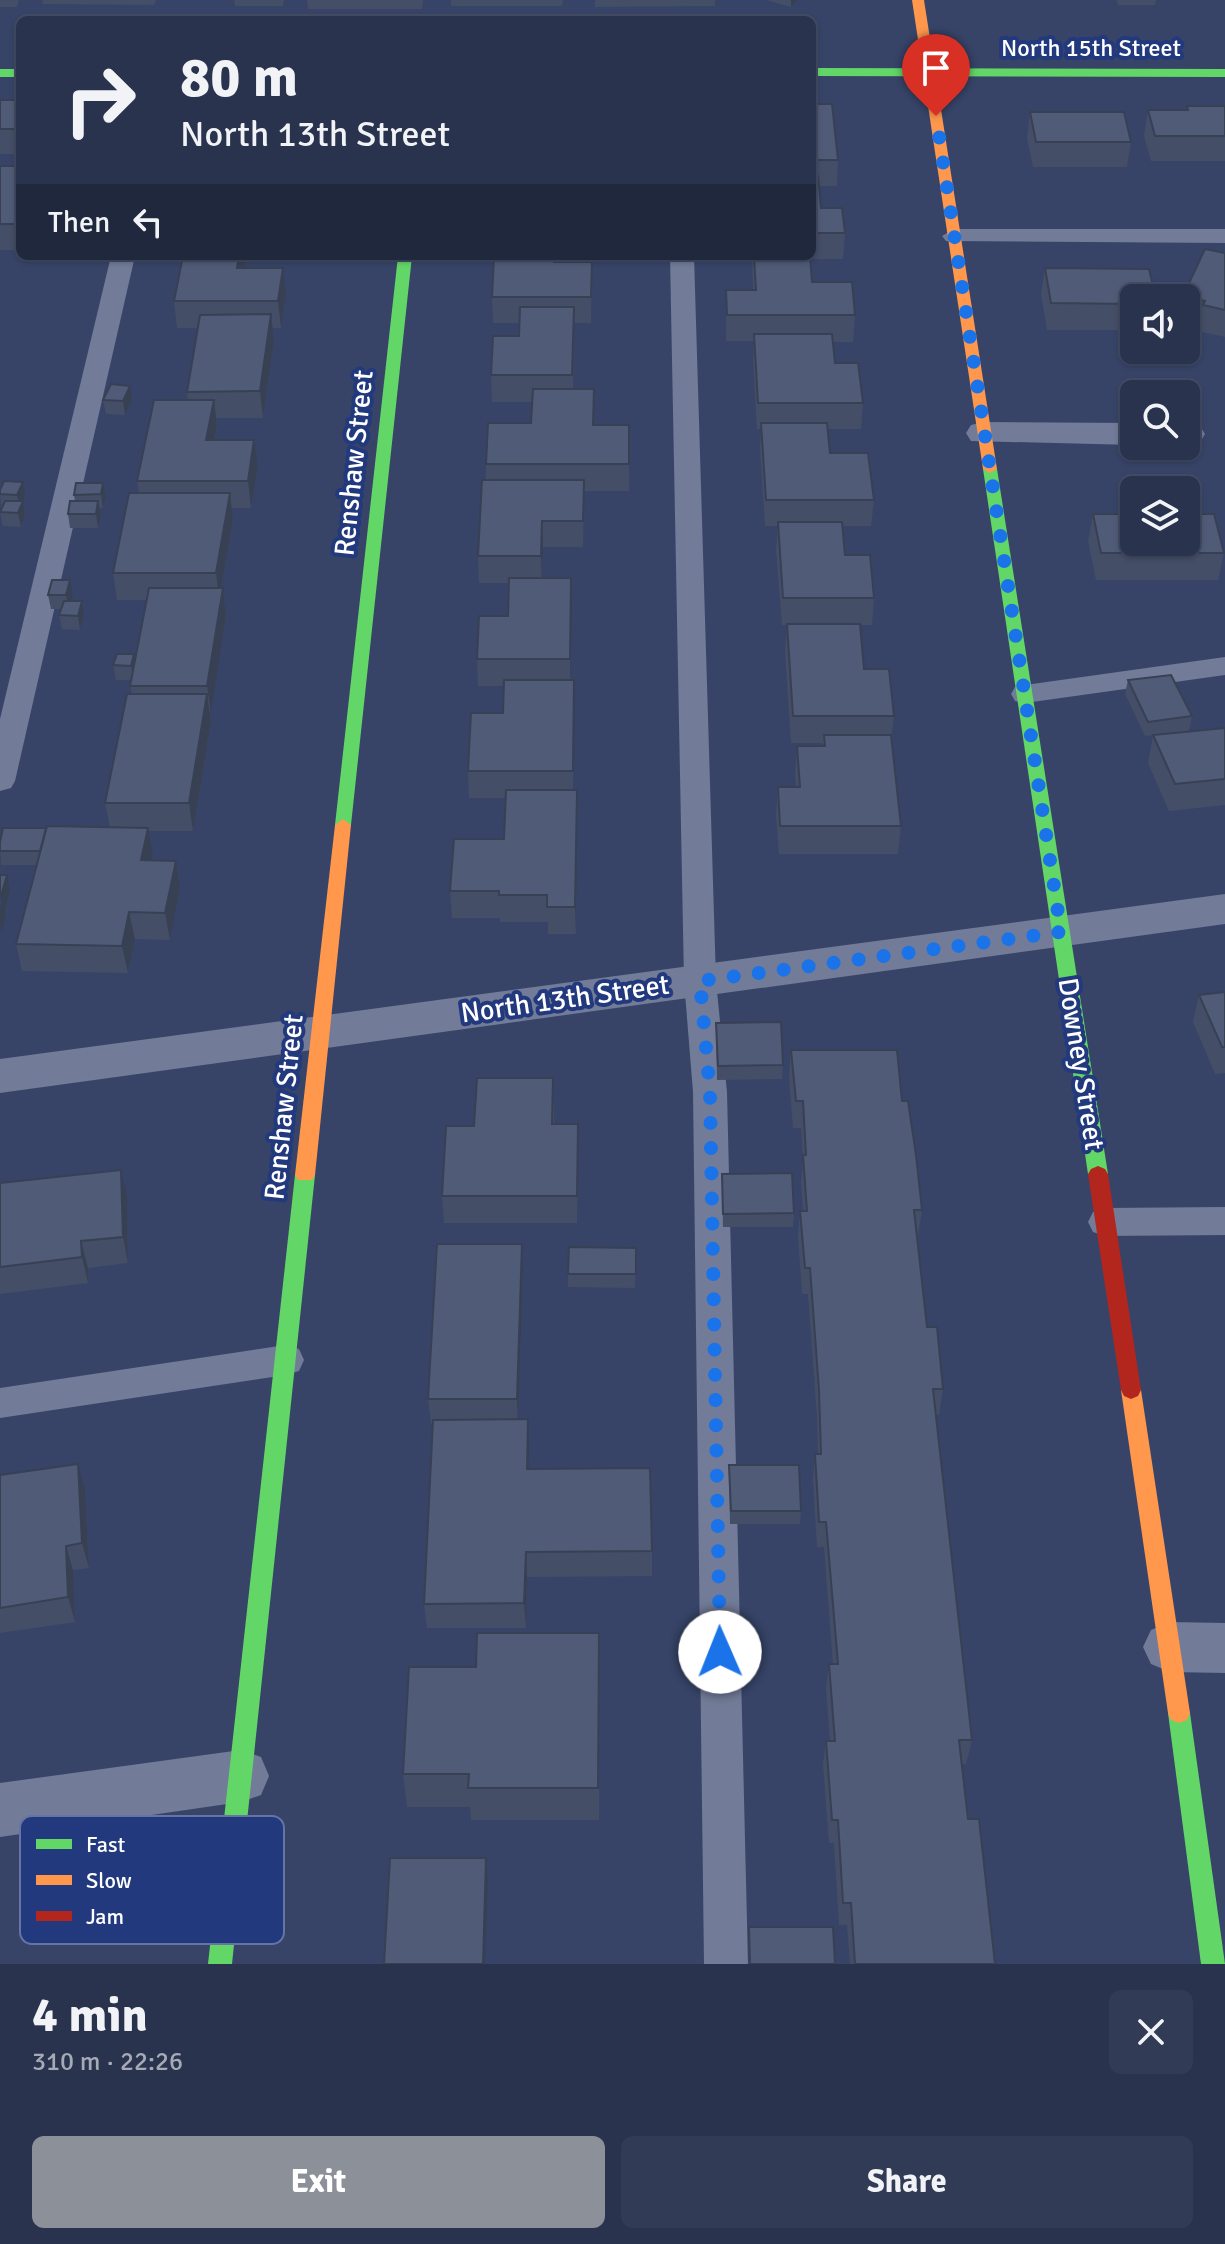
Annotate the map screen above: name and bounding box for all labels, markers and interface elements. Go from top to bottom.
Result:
street label: North 15th Street [1001,33,1181,63]
pin [902,34,970,116]
text: 80 m [180,43,298,112]
icon: arrive [914,46,958,90]
icon: right [48,48,152,152]
text: North 13th Street [180,112,450,157]
icon: left [126,200,170,244]
text: Then [48,204,110,241]
map controls [1120,284,1200,556]
button: sound [1120,284,1200,364]
street label: Renshaw Street [327,368,381,557]
button: search [1120,380,1200,460]
button: layers [1120,476,1200,556]
street label: North 13th Street [459,968,672,1030]
street label: Downey Street [1051,976,1111,1153]
street label: Renshaw Street [257,1012,311,1201]
position arrow [678,1610,762,1694]
legend [20,1816,284,1944]
text: Fast [86,1831,126,1858]
text: Slow [86,1867,132,1894]
text: Jam [86,1903,124,1930]
text: 4 min [32,1986,148,2045]
button: close [1109,1990,1193,2074]
text: 310 m · 22:26 [32,2046,183,2078]
button: Exit [32,2136,605,2228]
button: Share [621,2136,1193,2228]

